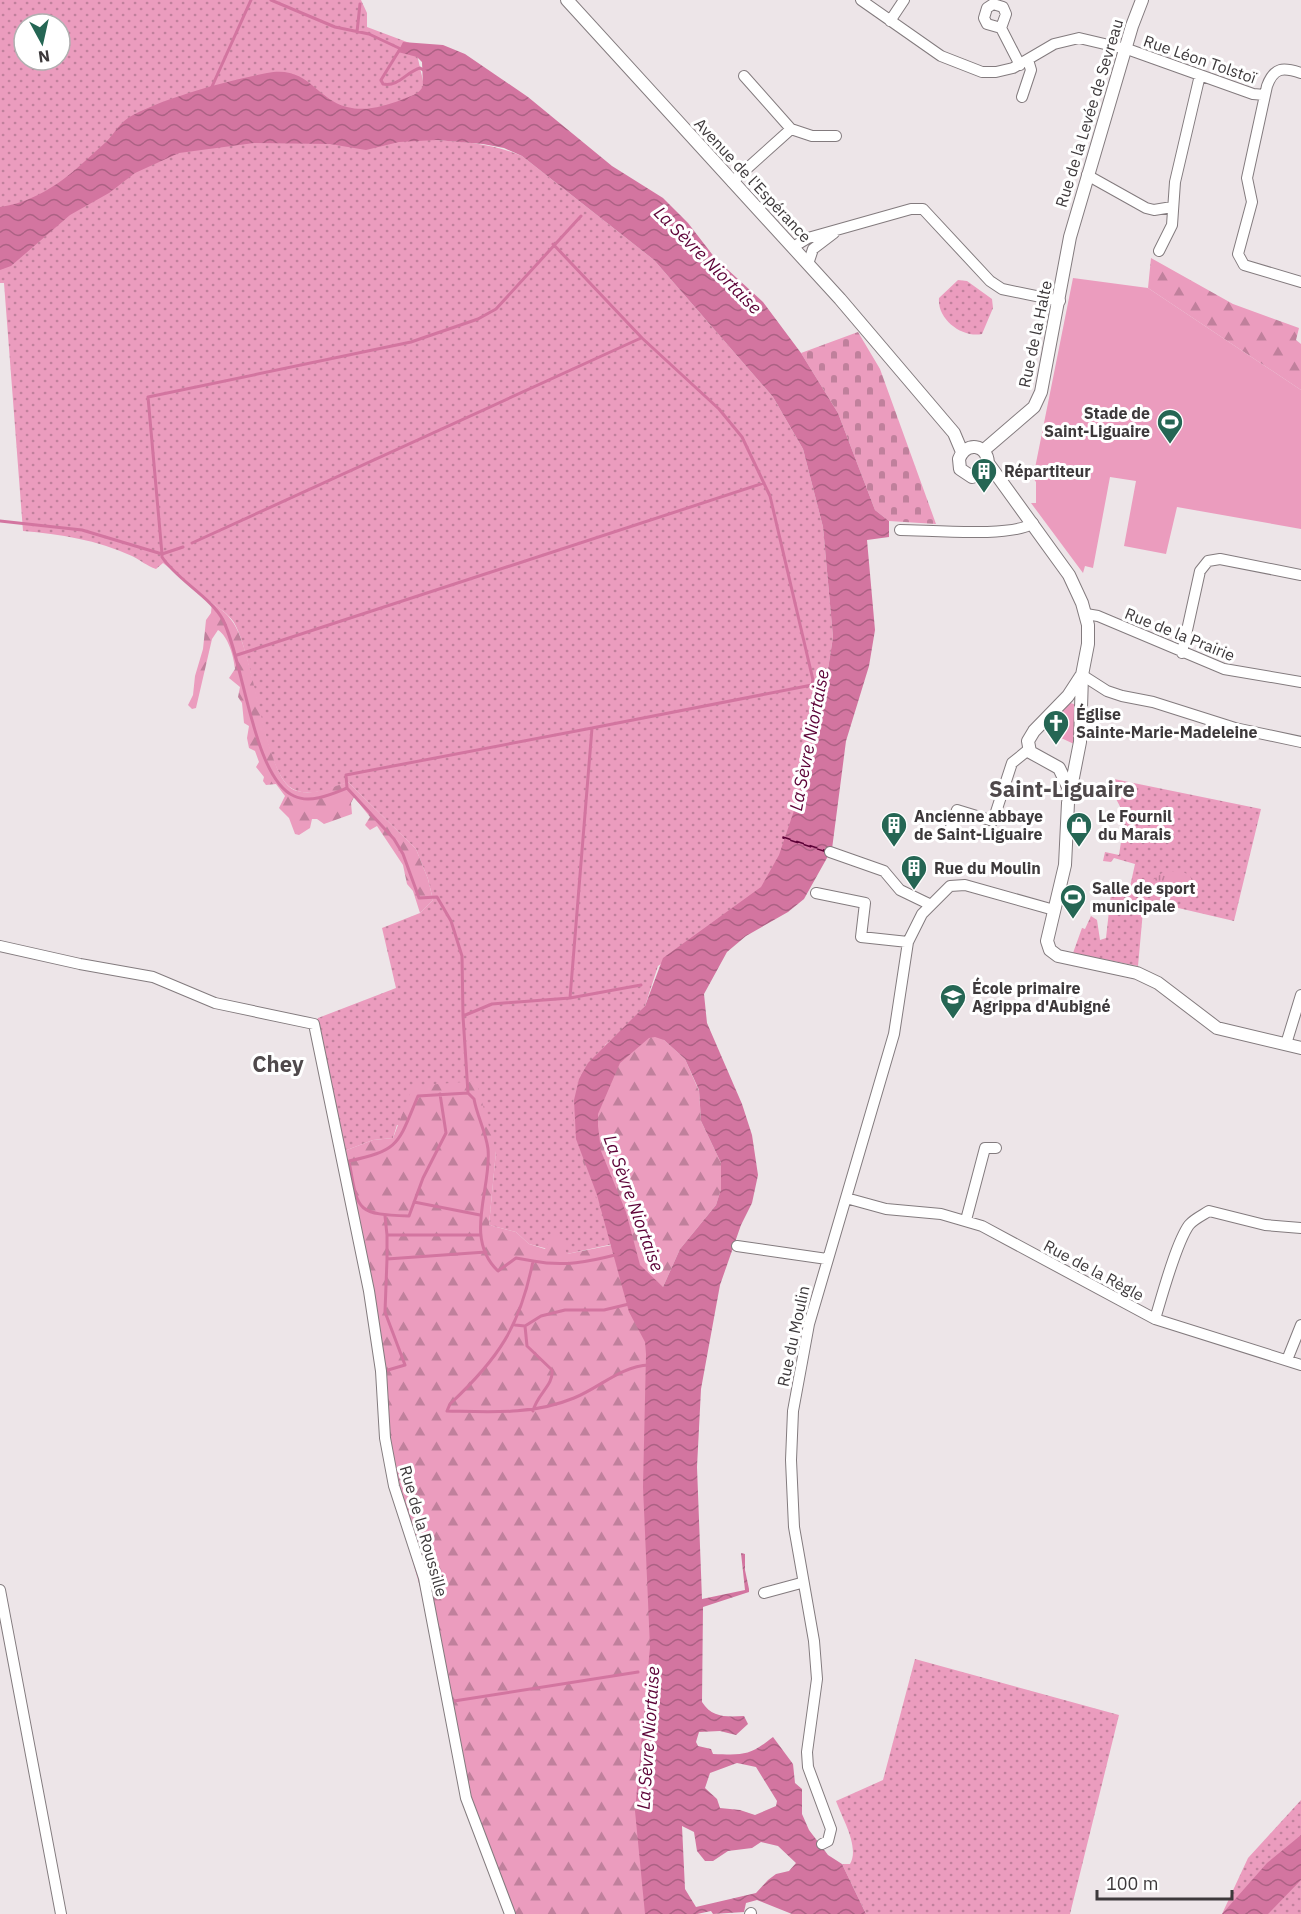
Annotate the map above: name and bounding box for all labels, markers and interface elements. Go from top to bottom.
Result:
north arrow [12,12,72,72]
street label: Rue de la Levée de Sevreau [1051,16,1127,210]
street label: Rue Léon Tolstoï [1141,30,1260,88]
text: N [37,46,51,68]
street label: Avenue de l'Espérance [690,114,816,246]
water label: La Sèvre Niortaise [649,201,767,319]
street label: Rue de la Halte [1014,278,1056,389]
place label: Stade de Saint-Liguaire [1044,403,1150,441]
sports icon: Stade de Saint-Liguaire [1155,407,1185,445]
building icon: Répartiteur [969,456,999,494]
place label: Répartiteur [1004,461,1091,481]
street label: Rue de la Prairie [1122,603,1238,665]
water label: La Sèvre Niortaise [784,667,834,813]
place label: Église Sainte-Marie-Madeleine [1076,703,1258,742]
church icon: Église Sainte-Marie-Madeleine [1041,708,1071,746]
district label: Saint-Liguaire [989,774,1135,803]
place label: Ancienne abbaye de Saint-Liguaire [914,806,1043,844]
place label: Le Fournil du Marais [1098,806,1172,844]
building icon: Ancienne abbaye de Saint-Liguaire [879,810,909,848]
shop icon: Le Fournil du Marais [1064,810,1094,848]
building icon: Rue du Moulin [899,853,929,891]
place label: Rue du Moulin [934,858,1041,878]
place label: Salle de sport municipale [1092,878,1195,916]
sports icon: Salle de sport municipale [1058,882,1088,920]
place label: École primaire Agrippa d'Aubigné [972,977,1111,1016]
school or university icon: École primaire Agrippa d'Aubigné [938,982,968,1020]
district label: Chey [252,1049,304,1078]
water label: La Sèvre Niortaise [599,1132,669,1274]
street label: Rue de la Règle [1040,1235,1148,1305]
street label: Rue du Moulin [773,1284,813,1388]
street label: Rue de la Roussille [396,1463,452,1599]
water label: La Sèvre Niortaise [632,1666,664,1810]
scale bar [1097,1863,1232,1901]
text: 100 m [1106,1872,1158,1895]

